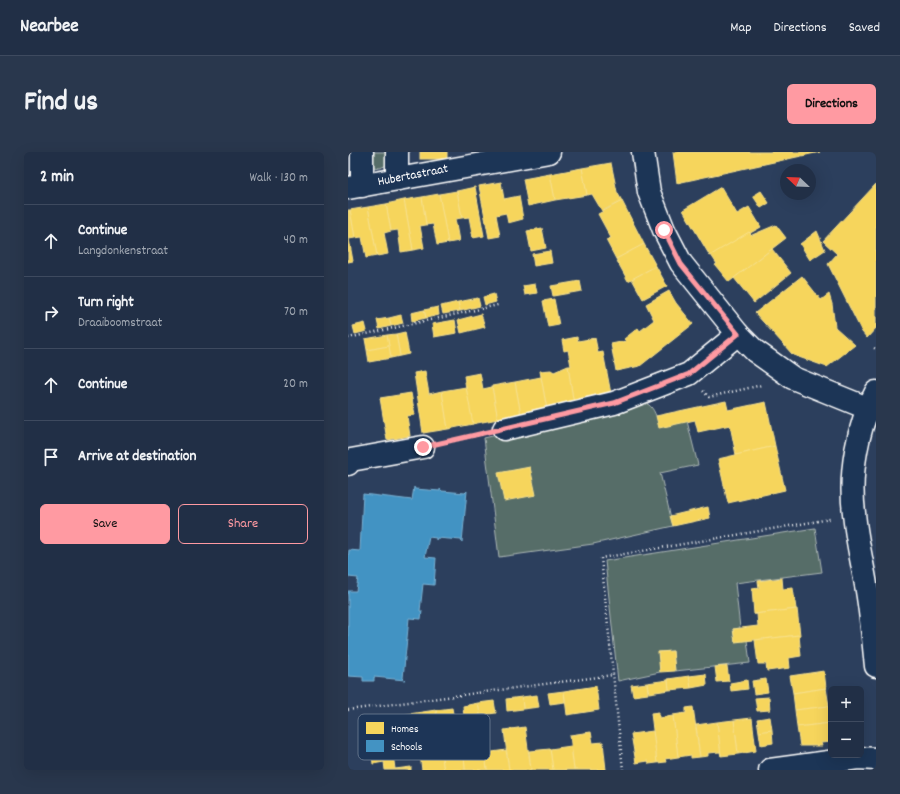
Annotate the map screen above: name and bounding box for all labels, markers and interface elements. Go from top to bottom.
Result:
text: Nearbee [20,14,79,41]
text: Map [730,18,752,38]
text: Directions [774,18,827,38]
text: Saved [849,18,880,38]
text: Find us [24,84,98,124]
button: Directions [787,84,876,124]
street label: Hubertastraat [376,160,450,192]
north arrow [780,164,816,200]
text: 2 min [40,166,74,190]
text: Walk · 130 m [249,169,308,188]
text: Continue [78,220,127,242]
route start [655,221,673,239]
icon: ahead [40,230,62,252]
text: 40 m [284,231,308,250]
text: Langdonkenstraat [78,242,168,261]
text: Turn right [78,292,134,314]
icon: right [40,302,62,324]
text: 70 m [284,303,308,322]
text: Draaiboomstraat [78,314,162,333]
icon: ahead [40,374,62,396]
text: Continue [78,374,127,396]
text: 20 m [283,375,308,394]
route end [414,438,432,456]
icon: arrive [40,446,62,468]
text: Arrive at destination [78,446,196,468]
button: Save [40,504,170,544]
button: Share [178,504,308,544]
map controls [828,686,864,758]
button: + [828,686,864,722]
legend [358,714,490,760]
text: Homes [391,722,419,738]
button: − [828,722,864,758]
text: Schools [391,740,423,756]

